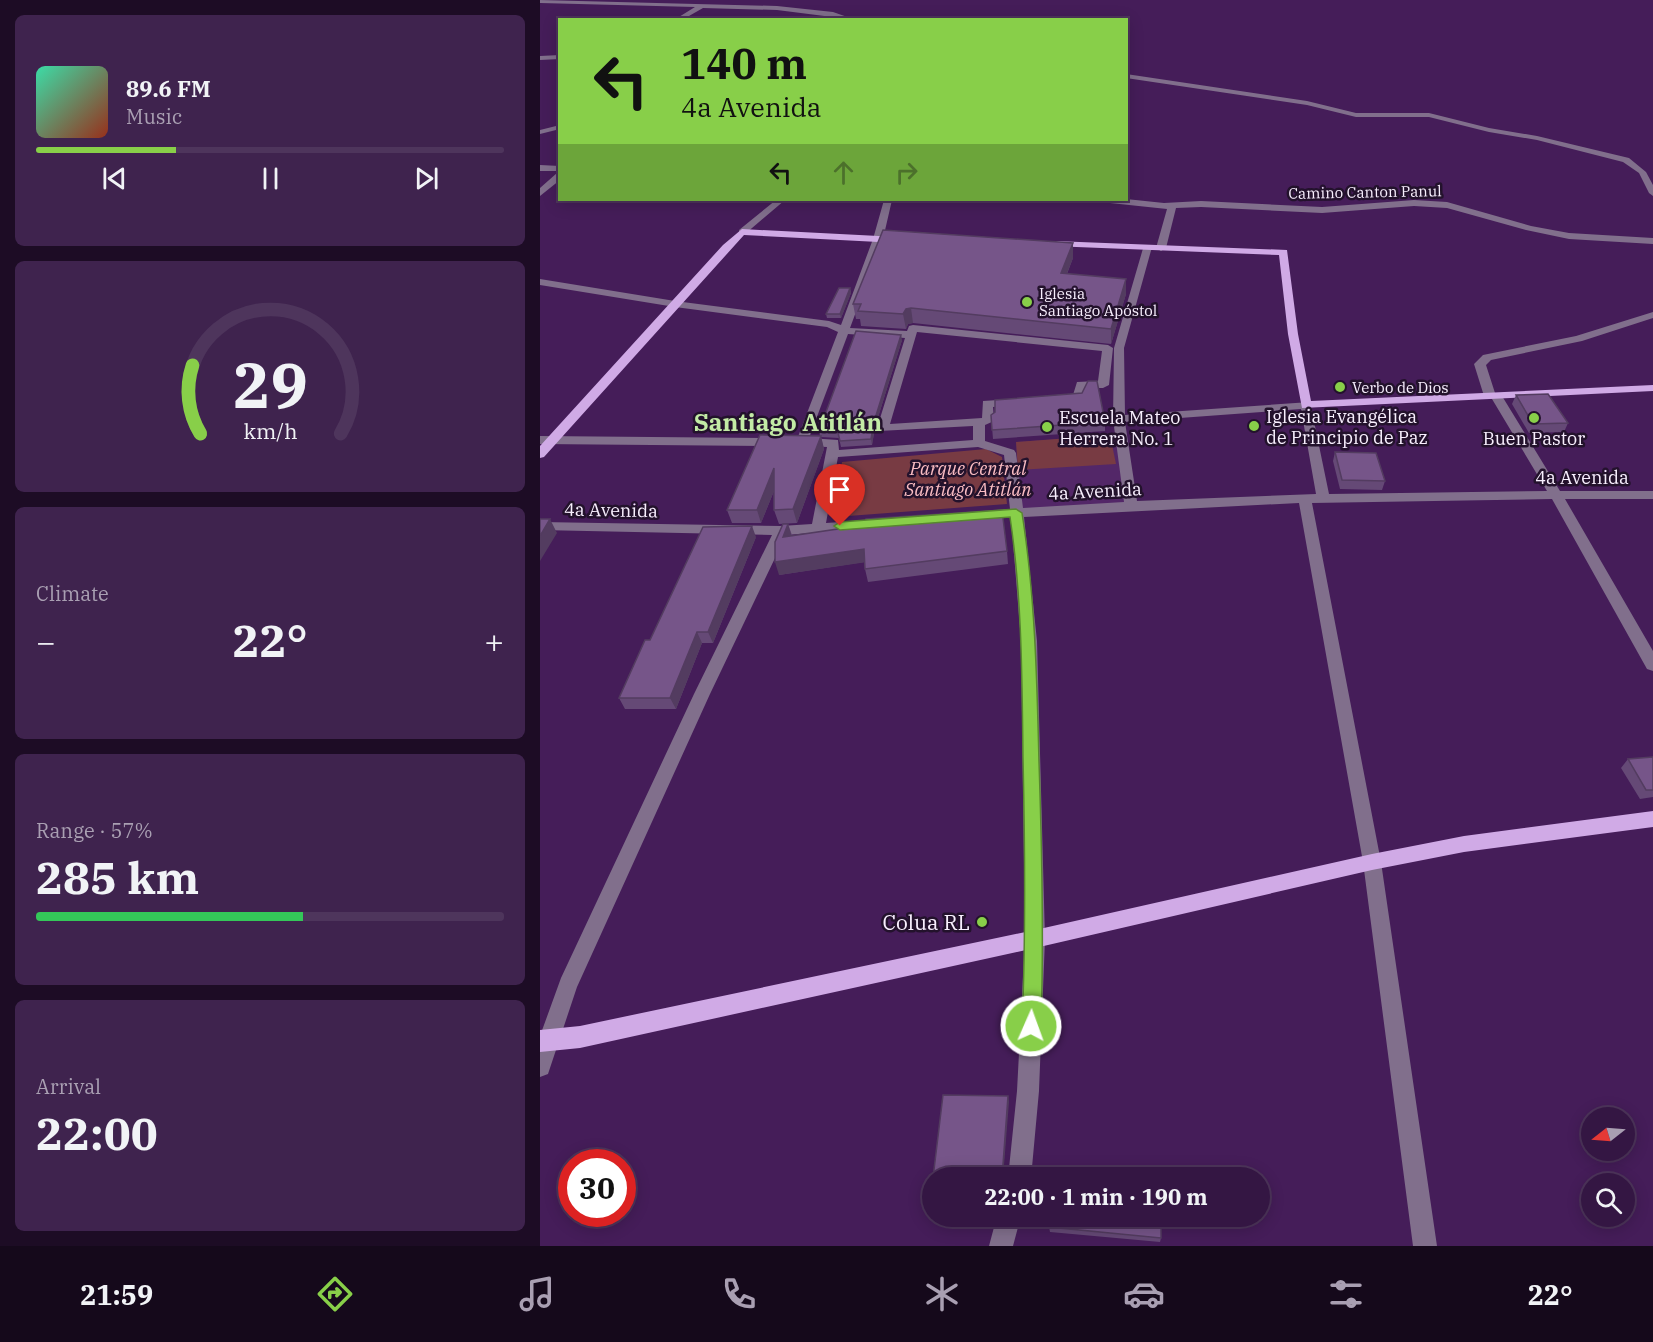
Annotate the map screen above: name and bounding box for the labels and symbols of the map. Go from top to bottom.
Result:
street label: Camino Canton Panul [1288,181,1442,203]
place label: Iglesia Santiago Apóstol [1039,284,1157,320]
marker: Iglesia Santiago Apóstol [1020,295,1034,309]
place label: Verbo de Dios [1352,378,1449,397]
marker: Verbo de Dios [1333,380,1347,394]
place label: Iglesia Evangélica de Principio de Paz [1266,405,1428,449]
district label: Santiago Atitlán [694,406,882,438]
place label: Escuela Mateo Herrera No. 1 [1059,406,1180,450]
marker: Buen Pastor [1527,411,1541,425]
marker: Iglesia Evangélica de Principio de Paz [1247,419,1261,433]
marker: Escuela Mateo Herrera No. 1 [1040,420,1054,434]
place label: Buen Pastor [1483,427,1585,450]
park label: Parque Central Santiago Atitlán [904,457,1032,501]
pin [814,464,865,526]
street label: 4a Avenida [1535,466,1629,489]
street label: 4a Avenida [1048,477,1143,505]
street label: 4a Avenida [564,498,658,522]
place label: Colua RL [883,908,970,936]
marker: Colua RL [975,915,989,929]
position arrow [999,994,1063,1058]
north arrow [1581,1107,1635,1161]
speed limit sign: 30 [558,1149,636,1227]

